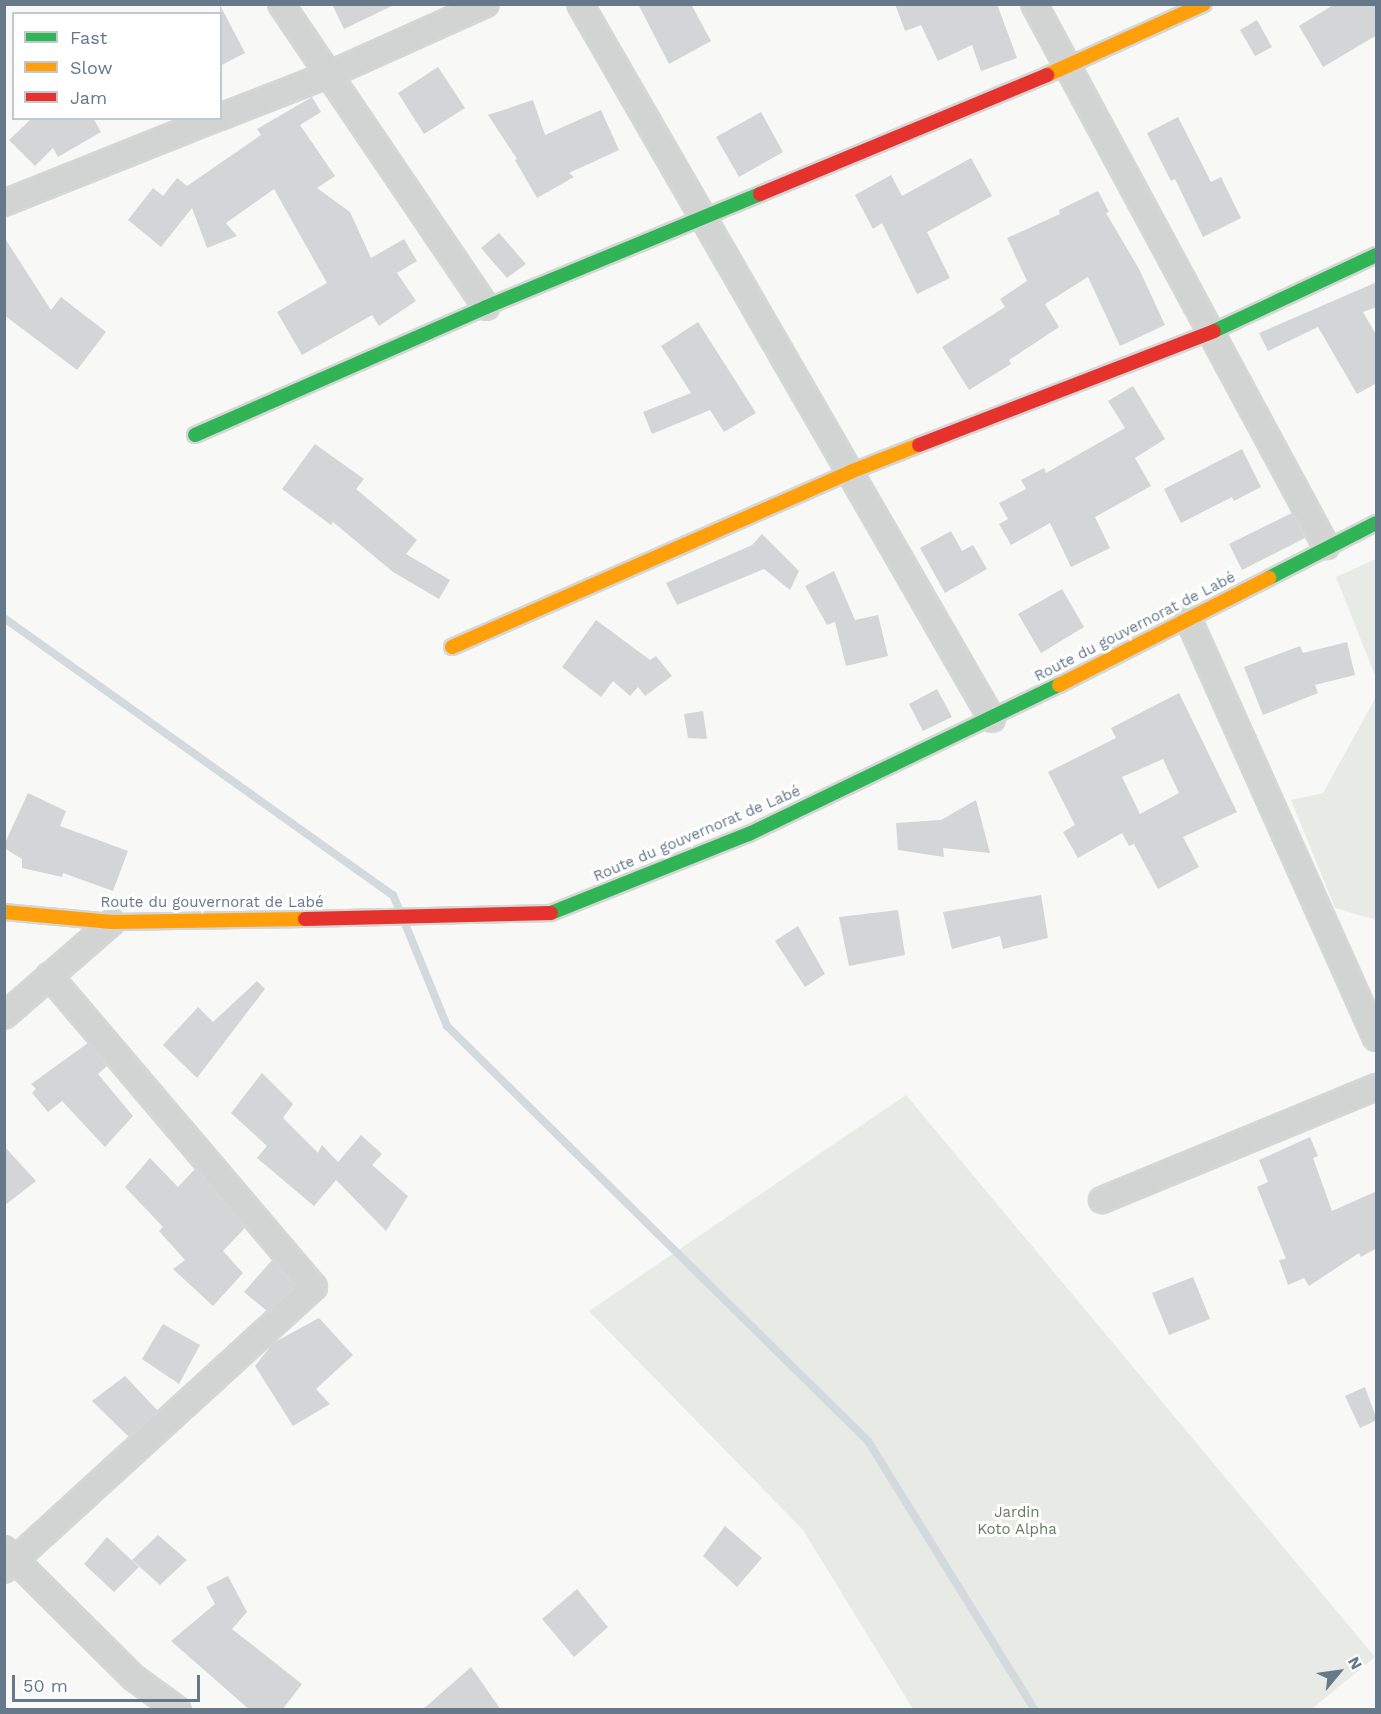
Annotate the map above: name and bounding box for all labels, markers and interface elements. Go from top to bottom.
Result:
legend [12,12,222,120]
text: Fast [70,27,107,48]
text: Slow [70,57,113,78]
text: Jam [70,87,107,108]
street label: Route du gouvernorat de Labé [1032,568,1238,686]
street label: Route du gouvernorat de Labé [591,782,803,886]
street label: Route du gouvernorat de Labé [100,894,324,912]
park label: Jardin Koto Alpha [977,1503,1057,1538]
north arrow [1309,1642,1369,1702]
text: N [1344,1653,1366,1673]
scale bar [15,1663,202,1701]
text: 50 m [23,1675,68,1696]

